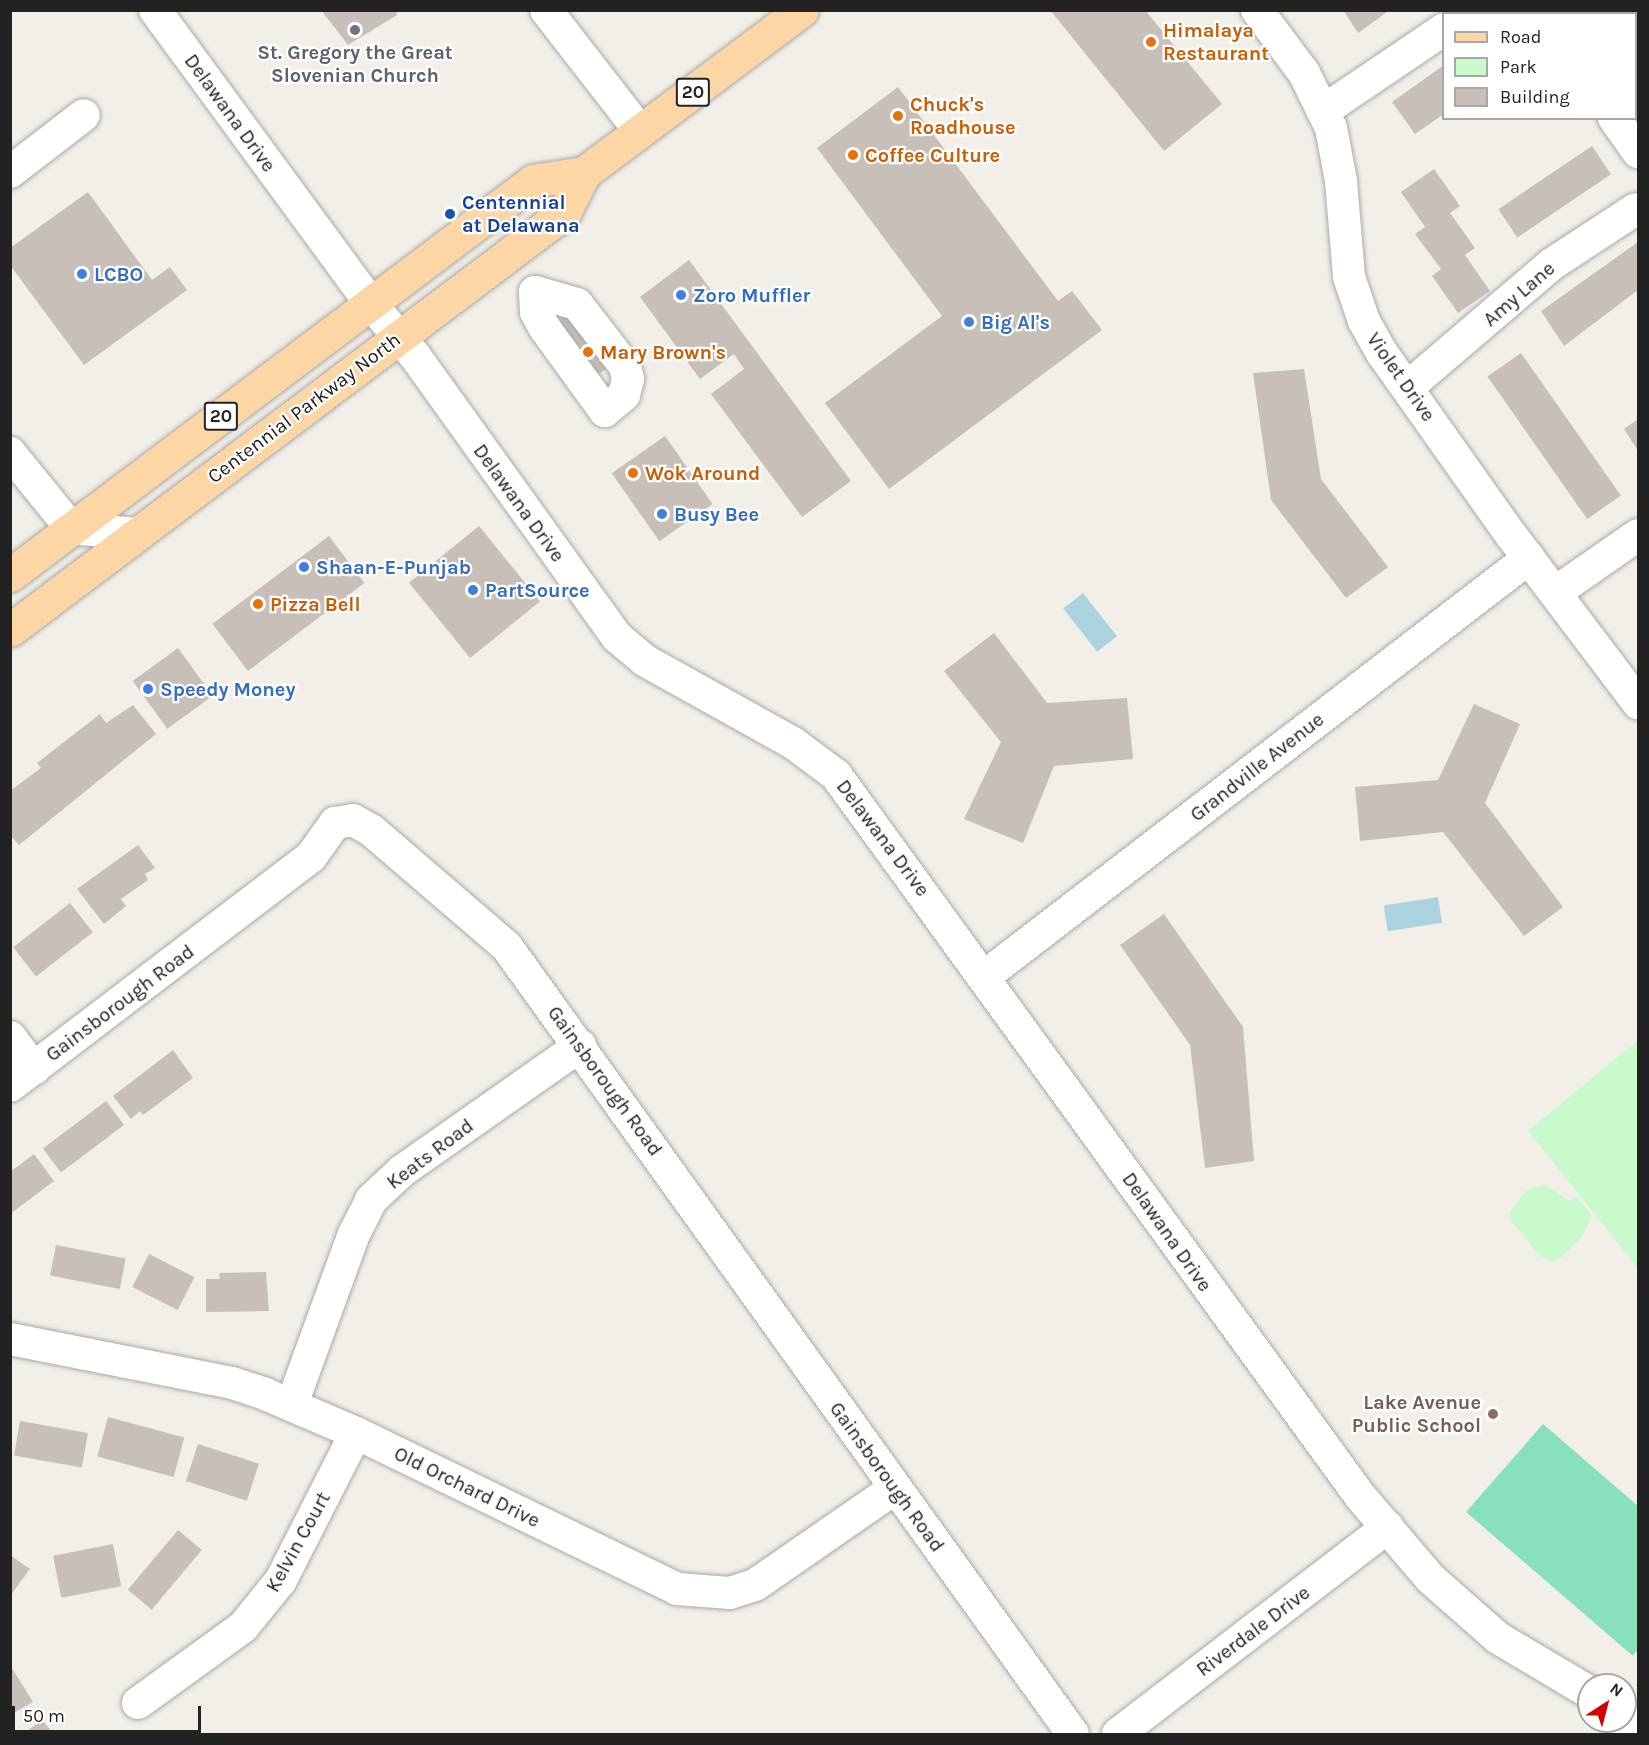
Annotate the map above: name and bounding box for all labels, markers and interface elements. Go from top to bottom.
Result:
legend [1442,12,1637,120]
place label: Himalaya Restaurant [1163,19,1269,66]
marker: St. Gregory the Great Slovenian Church [348,23,362,37]
text: Road [1500,26,1541,48]
marker: Himalaya Restaurant [1144,35,1158,49]
place label: St. Gregory the Great Slovenian Church [257,40,453,87]
street label: Delawana Drive [179,49,281,177]
text: Park [1500,56,1537,78]
road number: 20 [675,77,711,107]
text: Building [1500,86,1570,108]
place label: Chuck's Roadhouse [910,92,1016,139]
marker: Chuck's Roadhouse [891,109,905,123]
place label: Coffee Culture [865,143,1000,167]
marker: Coffee Culture [846,148,860,162]
place label: Centennial at Delawana [462,190,580,237]
marker: Centennial at Delawana [443,207,457,221]
street label: Amy Lane [1478,256,1560,332]
place label: LCBO [94,262,143,286]
marker: LCBO [75,267,89,281]
place label: Zoro Muffler [693,283,810,307]
marker: Zoro Muffler [674,288,688,302]
place label: Big Al's [981,310,1050,334]
marker: Big Al's [962,315,976,329]
street label: Centennial Parkway North [203,328,405,488]
street label: Violet Drive [1362,328,1440,426]
place label: Mary Brown's [600,340,726,364]
marker: Mary Brown's [581,345,595,359]
road number: 20 [203,401,239,431]
street label: Delawana Drive [468,439,570,567]
place label: Wok Around [645,461,760,485]
marker: Wok Around [626,466,640,480]
place label: Busy Bee [674,502,759,526]
marker: Busy Bee [655,507,669,521]
place label: Shaan-E-Punjab [316,555,471,579]
marker: Shaan-E-Punjab [297,560,311,574]
place label: PartSource [485,578,590,602]
marker: PartSource [466,583,480,597]
place label: Pizza Bell [270,592,360,616]
marker: Pizza Bell [251,597,265,611]
place label: Speedy Money [160,677,295,701]
marker: Speedy Money [141,682,155,696]
street label: Grandville Avenue [1185,707,1329,827]
street label: Delawana Drive [831,775,935,901]
street label: Gainsborough Road [41,939,199,1067]
street label: Gainsborough Road [542,1001,668,1161]
street label: Keats Road [382,1114,478,1194]
street label: Delawana Drive [1117,1168,1217,1296]
place label: Lake Avenue Public School [1352,1390,1481,1437]
street label: Gainsborough Road [824,1397,950,1557]
marker: Lake Avenue Public School [1486,1407,1500,1421]
street label: Old Orchard Drive [390,1441,544,1533]
street label: Kelvin Court [261,1488,335,1596]
street label: Riverdale Drive [1191,1581,1315,1681]
north arrow [1577,1673,1637,1733]
text: N [1606,1679,1627,1701]
scale bar [15,1694,204,1732]
text: 50 m [23,1705,65,1727]

